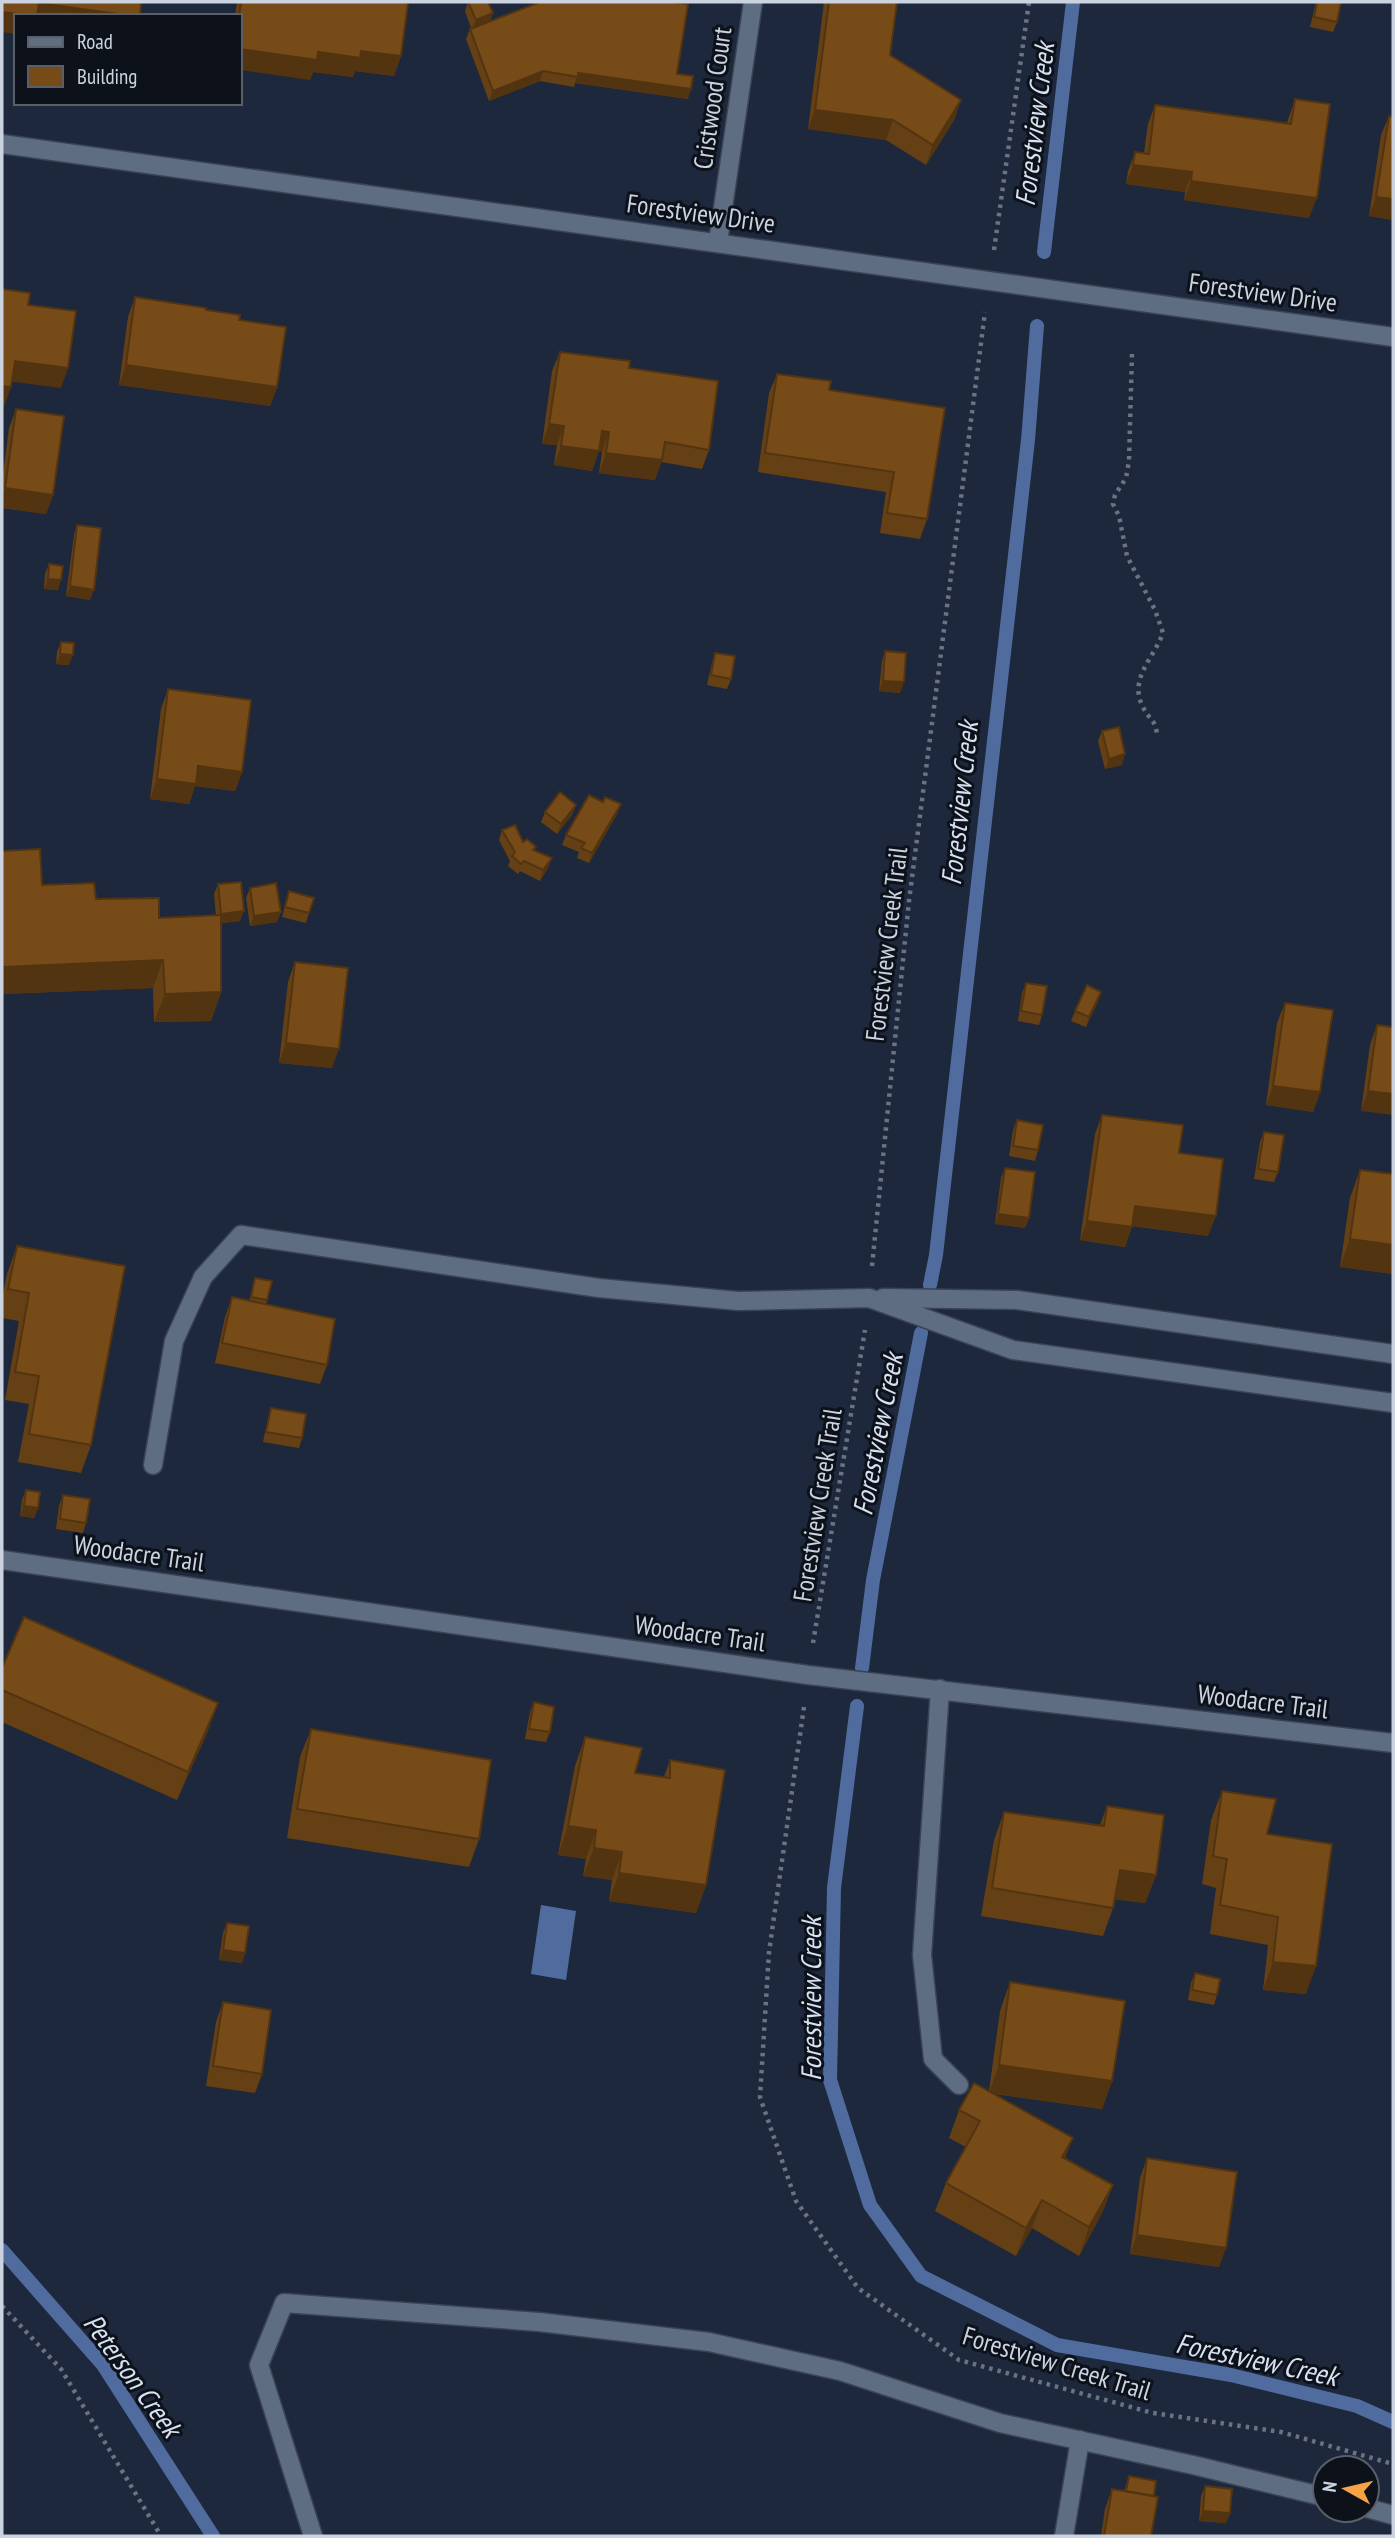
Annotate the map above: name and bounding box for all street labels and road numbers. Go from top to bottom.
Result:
street label: Cristwood Court [686,25,738,171]
street label: Forestview Drive [625,186,777,240]
street label: Forestview Drive [1187,265,1339,319]
street label: Forestview Creek Trail [858,845,914,1043]
street label: Forestview Creek Trail [785,1406,849,1604]
street label: Woodacre Trail [72,1528,206,1578]
street label: Woodacre Trail [633,1608,767,1658]
street label: Woodacre Trail [1196,1677,1330,1725]
street label: Forestview Creek Trail [959,2319,1155,2407]

